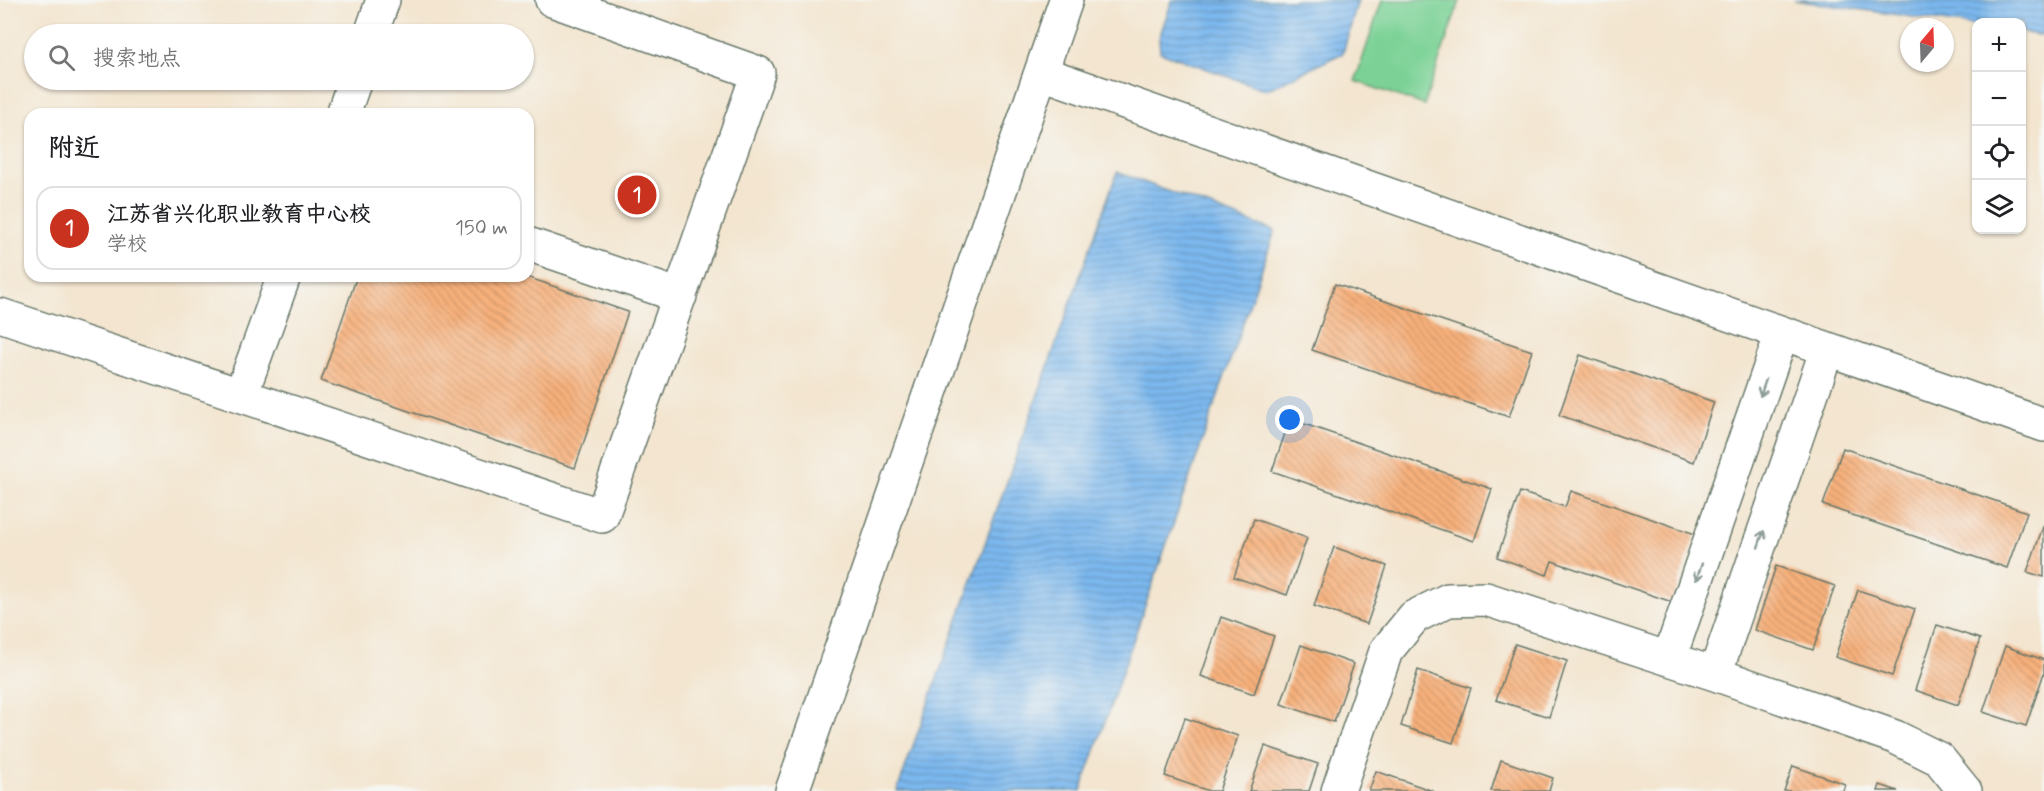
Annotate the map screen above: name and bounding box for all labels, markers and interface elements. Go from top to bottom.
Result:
north arrow [1900,18,1954,72]
map controls [1972,18,2026,234]
button: + [1972,18,2026,72]
search box [24,24,534,90]
icon: search [45,41,78,74]
text: 搜索地点 [93,45,181,73]
button: − [1972,72,2026,126]
button: locate [1972,126,2026,180]
text: 附近 [48,132,100,166]
pin: 1 [618,172,656,218]
button: layers [1972,180,2026,234]
text: 江苏省兴化职业教育中心校 [107,201,371,229]
text: 1 [65,215,74,242]
text: 150 m [455,215,508,242]
text: 学校 [107,231,147,258]
one-way arrow [1756,378,1767,397]
your location [1275,405,1304,434]
one-way arrow [1756,530,1767,549]
one-way arrow [1693,563,1704,581]

